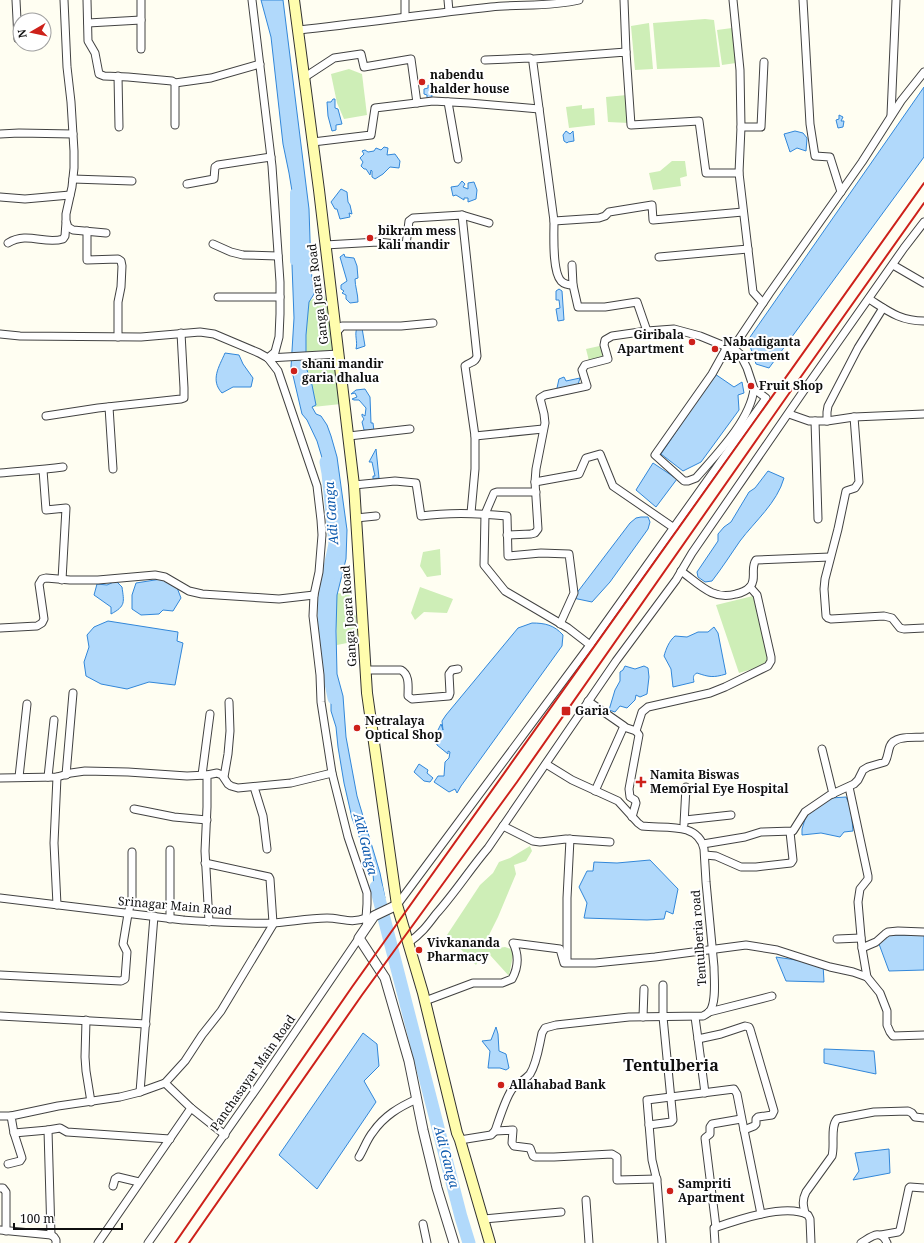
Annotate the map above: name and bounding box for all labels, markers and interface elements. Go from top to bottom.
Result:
north arrow [12,12,52,52]
text: N [13,28,30,39]
place label: nabendu halder house [430,66,510,97]
marker: nabendu halder house [417,77,427,87]
place label: bikram mess kali mandir [378,222,456,253]
marker: bikram mess kali mandir [365,233,375,243]
street label: Ganga Joara Road [303,242,332,346]
place label: Giribala Apartment [617,326,684,357]
place label: Nabadiganta Apartment [723,333,801,364]
marker: Giribala Apartment [687,337,697,347]
marker: Nabadiganta Apartment [710,344,720,354]
place label: shani mandir garia dhalua [302,355,384,386]
marker: shani mandir garia dhalua [289,366,299,376]
place label: Fruit Shop [759,377,823,394]
marker: Fruit Shop [746,381,756,391]
water label: Adi Ganga [320,480,342,546]
street label: Ganga Joara Road [336,564,361,667]
place label: Garia [575,702,609,719]
marker: Garia [560,705,572,717]
place label: Netralaya Optical Shop [365,712,442,743]
marker: Netralaya Optical Shop [352,723,362,733]
place label: Namita Biswas Memorial Eye Hospital [650,766,789,797]
marker: Namita Biswas Memorial Eye Hospital [635,776,647,788]
water label: Adi Ganga [349,810,382,877]
street label: Tentulberia road [687,889,710,987]
street label: Srinagar Main Road [117,892,233,919]
place label: Vivkananda Pharmacy [427,934,500,965]
marker: Vivkananda Pharmacy [414,945,424,955]
street label: Panchasayar Main Road [206,1011,299,1134]
district label: Tentulberia [623,1054,719,1076]
place label: Allahabad Bank [509,1076,606,1093]
marker: Allahabad Bank [496,1080,506,1090]
water label: Adi Ganga [430,1123,464,1190]
place label: Sampriti Apartment [678,1175,745,1206]
marker: Sampriti Apartment [665,1186,675,1196]
scale bar [14,1205,122,1231]
text: 100 m [20,1210,55,1227]

